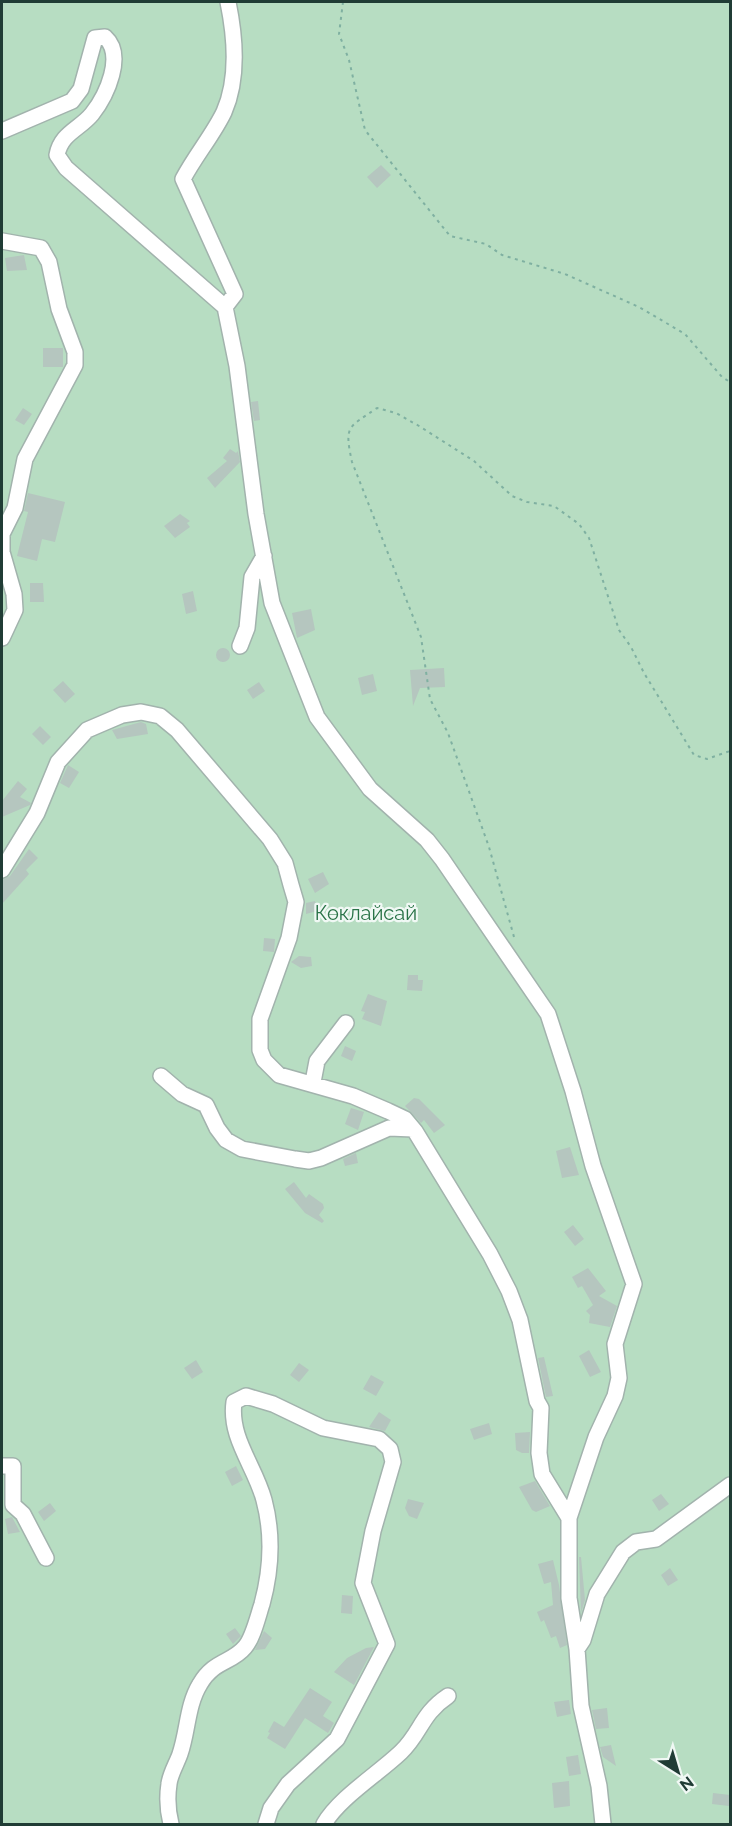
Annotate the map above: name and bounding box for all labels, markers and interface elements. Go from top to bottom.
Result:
park label: Көклайсай [315,901,417,925]
north arrow [648,1742,708,1802]
text: N [676,1772,697,1795]

